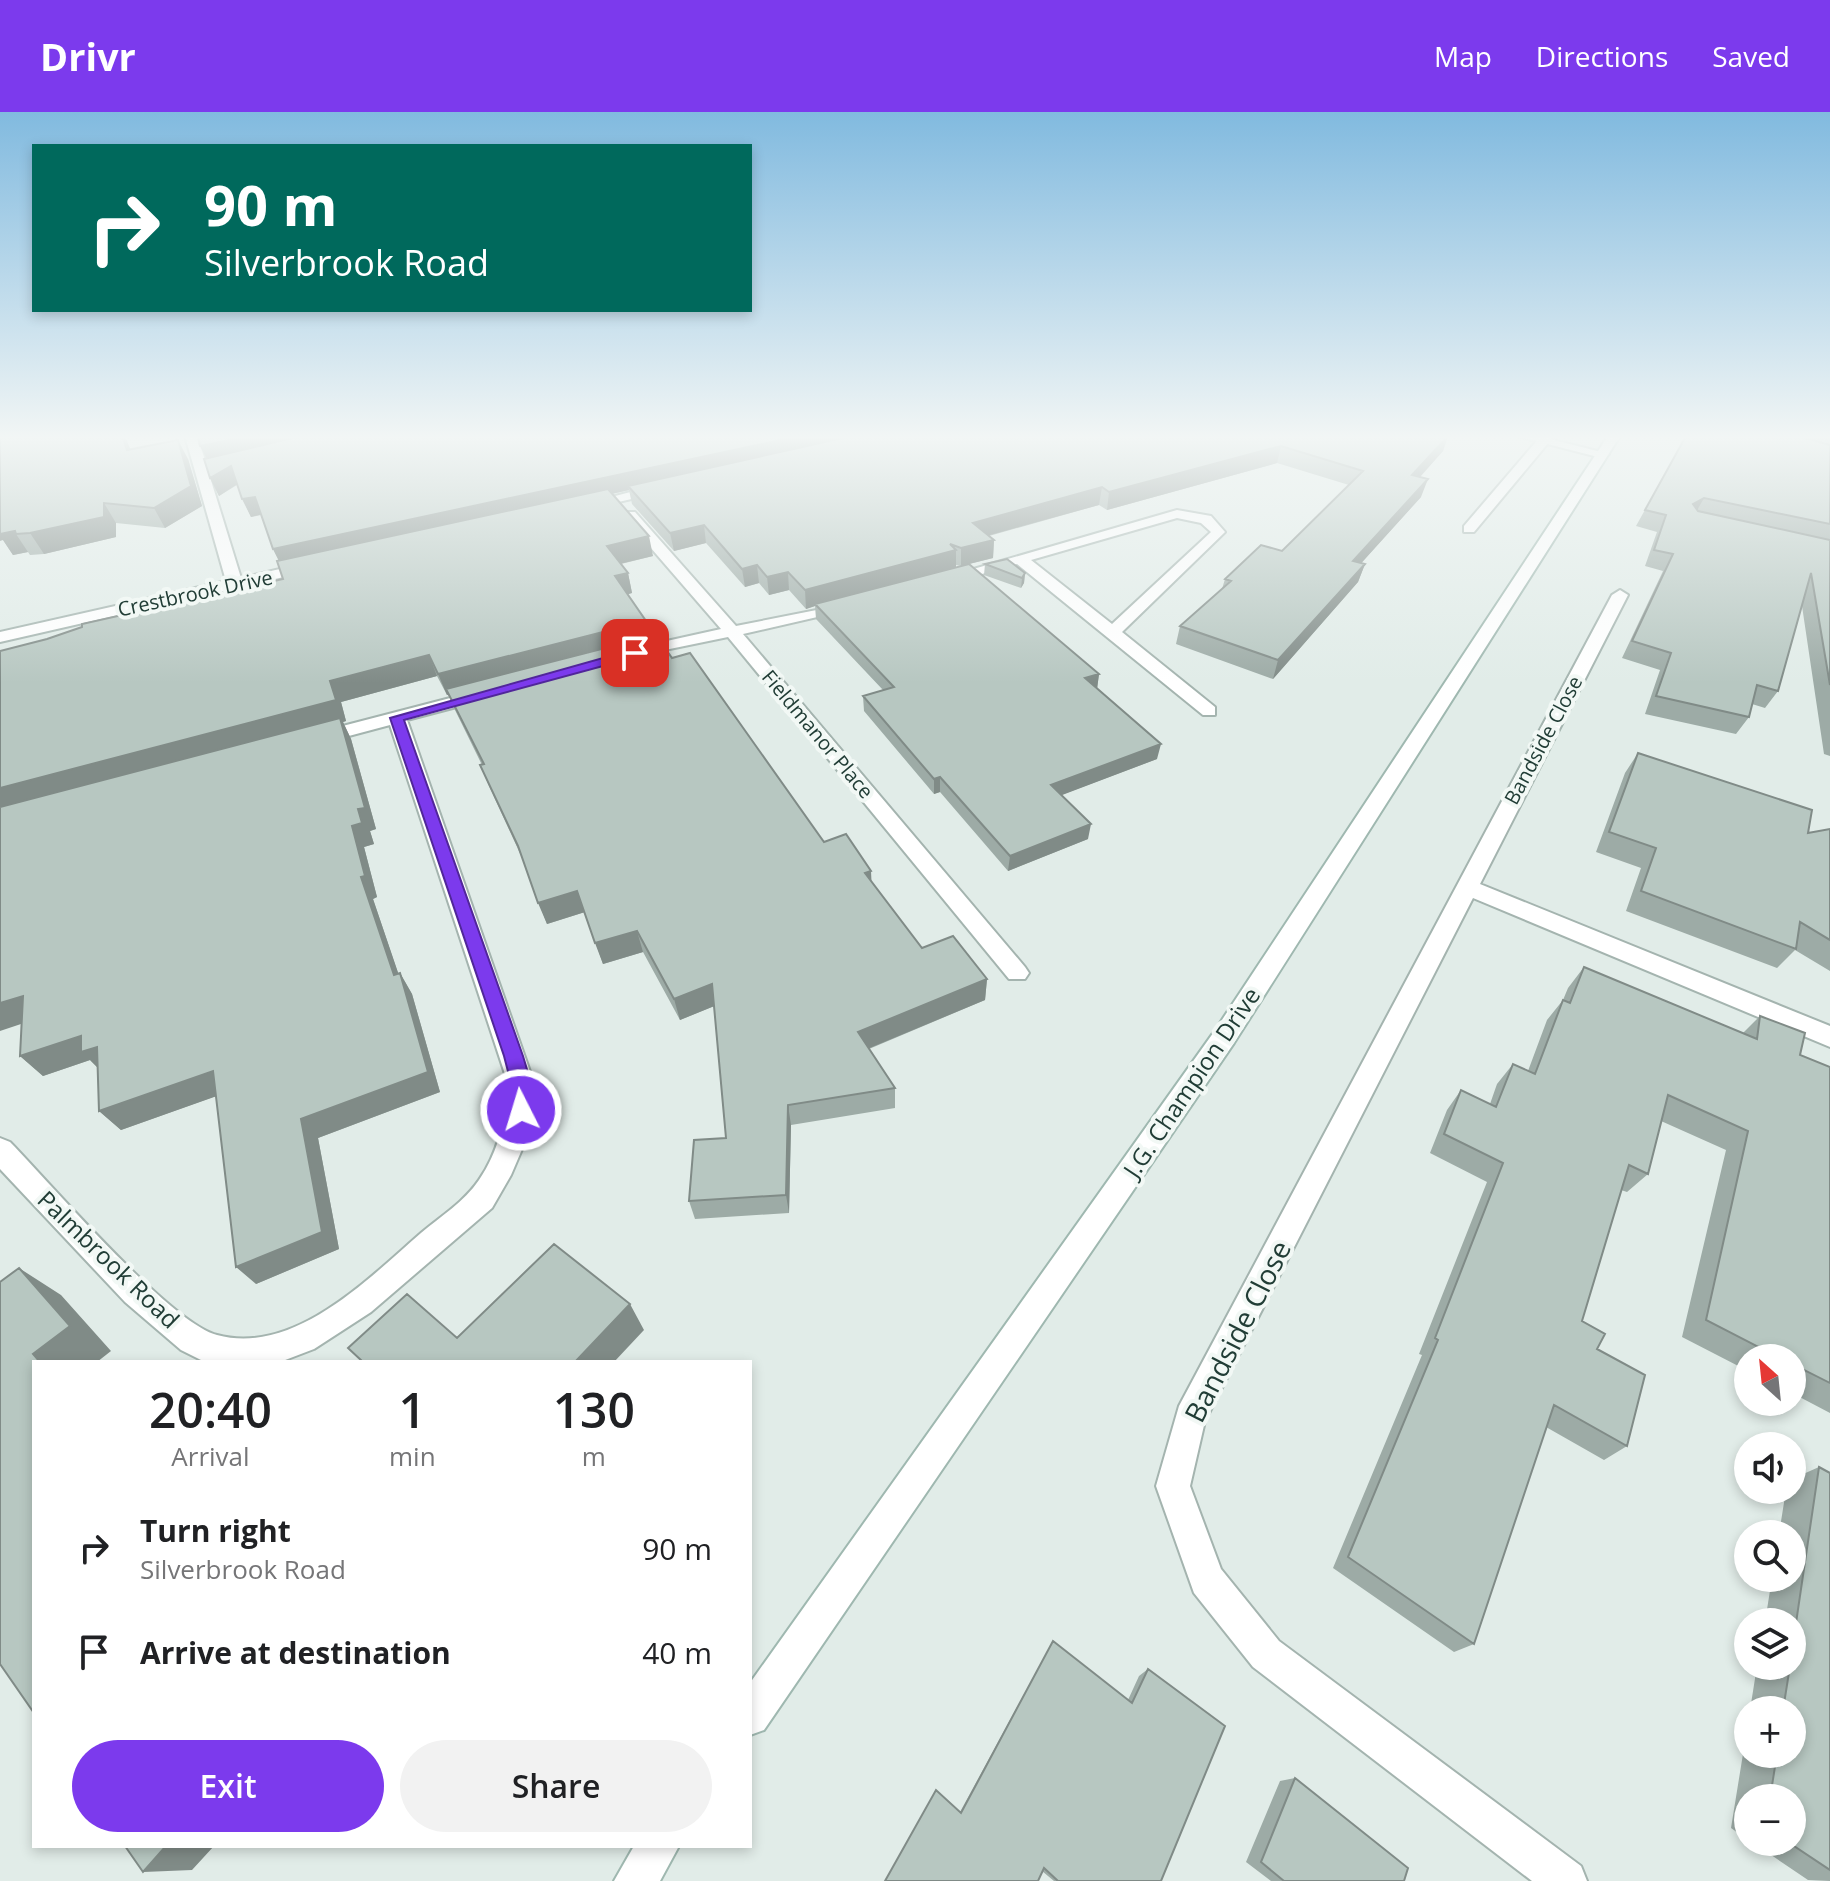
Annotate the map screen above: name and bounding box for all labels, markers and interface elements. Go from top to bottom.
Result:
text: Drivr [40,30,136,82]
text: Map [1434,37,1492,75]
text: Directions [1536,37,1668,75]
text: Saved [1712,37,1790,75]
text: 90 m [204,166,338,242]
icon: right [72,176,176,280]
text: Silverbrook Road [204,238,489,287]
street label: Crestbrook Drive [115,563,275,623]
pin [601,619,669,687]
icon: arrive [613,631,657,675]
street label: Fieldmanor Place [756,664,880,804]
street label: Bandside Close [1498,671,1588,809]
street label: J.G. Champion Drive [1114,980,1267,1185]
position arrow [479,1068,563,1152]
street label: Palmbrook Road [31,1183,187,1335]
street label: Bandside Close [1175,1234,1299,1428]
north arrow [1734,1344,1806,1416]
map controls [1734,1344,1806,1856]
text: 20:40 [149,1377,272,1442]
text: 1 [399,1377,426,1442]
text: 130 [553,1377,635,1442]
button: sound [1734,1432,1806,1504]
text: Arrival [171,1438,250,1474]
text: min [389,1438,436,1474]
text: m [582,1438,606,1474]
text: Turn right [140,1510,291,1551]
button: search [1734,1520,1806,1592]
icon: right [72,1526,116,1570]
text: 90 m [642,1528,712,1569]
text: Silverbrook Road [140,1551,346,1587]
button: layers [1734,1608,1806,1680]
icon: arrive [72,1630,116,1674]
text: Arrive at destination [140,1632,451,1673]
text: 40 m [642,1632,712,1673]
button: + [1734,1696,1806,1768]
button: Exit [72,1740,384,1832]
button: Share [400,1740,712,1832]
button: − [1734,1784,1806,1856]

